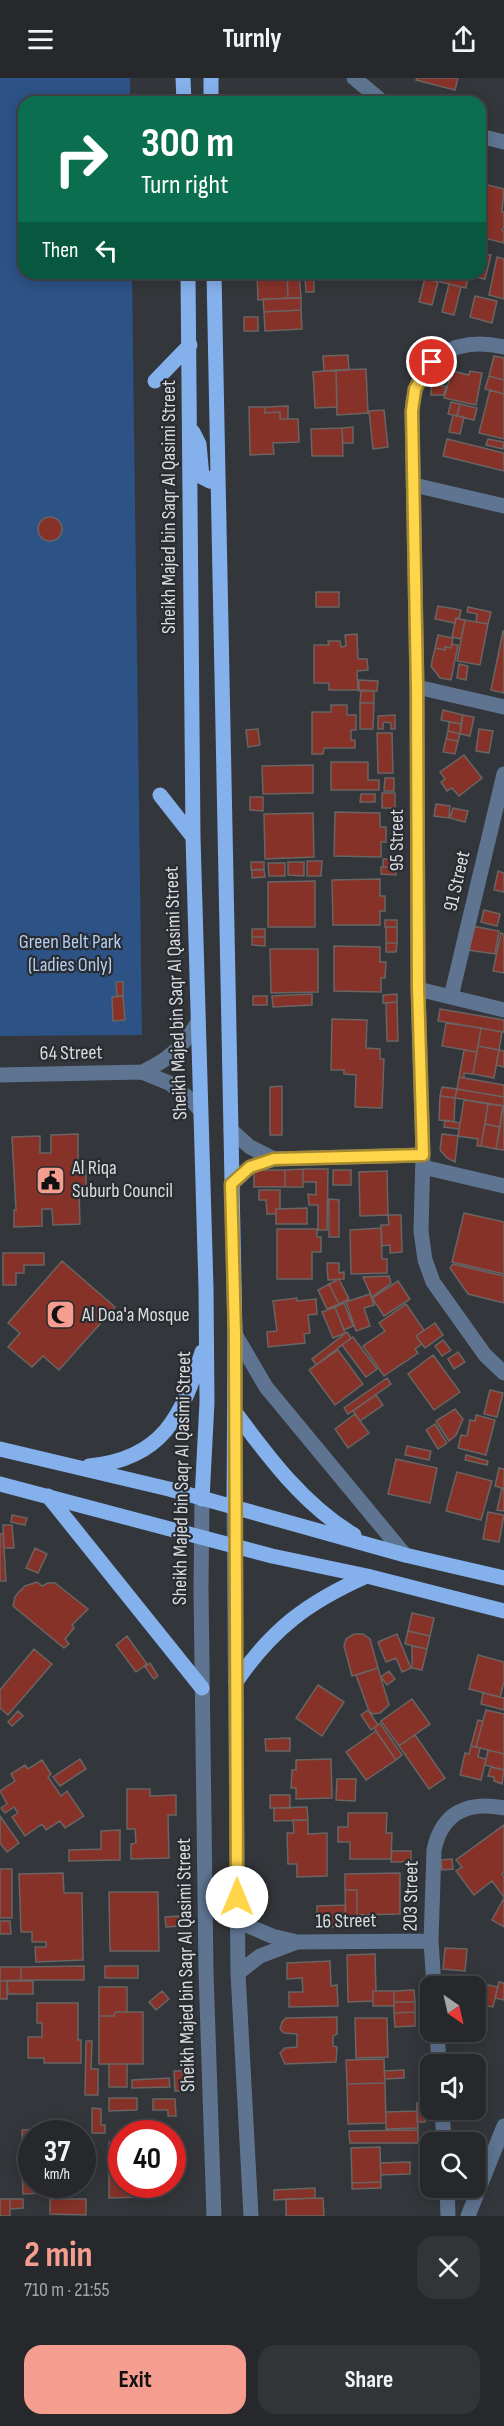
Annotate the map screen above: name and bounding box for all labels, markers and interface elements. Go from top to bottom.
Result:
icon: menu [24,23,57,56]
text: Turnly [222,23,282,55]
icon: share [447,23,480,56]
text: 300 m [141,118,234,169]
icon: right [42,120,120,198]
text: Turn right [141,169,228,201]
icon: left [90,234,123,267]
text: Then [42,237,78,264]
pin [406,336,457,387]
icon: arrive [415,345,448,378]
street label: Sheikh Majed bin Saqr Al Qasimi Street [157,380,181,634]
street label: 95 Street [385,809,409,871]
street label: 91 Street [438,848,476,914]
street label: Sheikh Majed bin Saqr Al Qasimi Street [160,866,192,1120]
park label: Green Belt Park (Ladies Only) [19,930,122,977]
street label: 64 Street [39,1040,103,1066]
place label: Al Riqa Suburb Council [71,1156,173,1203]
public building icon: Al Riqa Suburb Council [35,1164,67,1196]
mosque icon: Al Doa'a Mosque [45,1299,77,1331]
place label: Al Doa'a Mosque [81,1303,190,1327]
street label: Sheikh Majed bin Saqr Al Qasimi Street [168,1351,196,1605]
street label: Sheikh Majed bin Saqr Al Qasimi Street [172,1838,200,2092]
street label: 203 Street [398,1860,424,1932]
position arrow [205,1865,269,1929]
street label: 16 Street [315,1908,377,1934]
north arrow [420,1976,486,2042]
map controls [420,1976,486,2198]
button: sound [420,2054,486,2120]
speed limit sign: 40 [108,2120,186,2198]
button: search [420,2132,486,2198]
text: 37 [44,2134,70,2170]
text: km/h [44,2165,70,2184]
text: 2 min [24,2234,93,2277]
button: close [417,2236,480,2299]
text: 710 m · 21:55 [24,2278,109,2302]
button: Exit [24,2345,246,2414]
button: Share [258,2345,480,2414]

